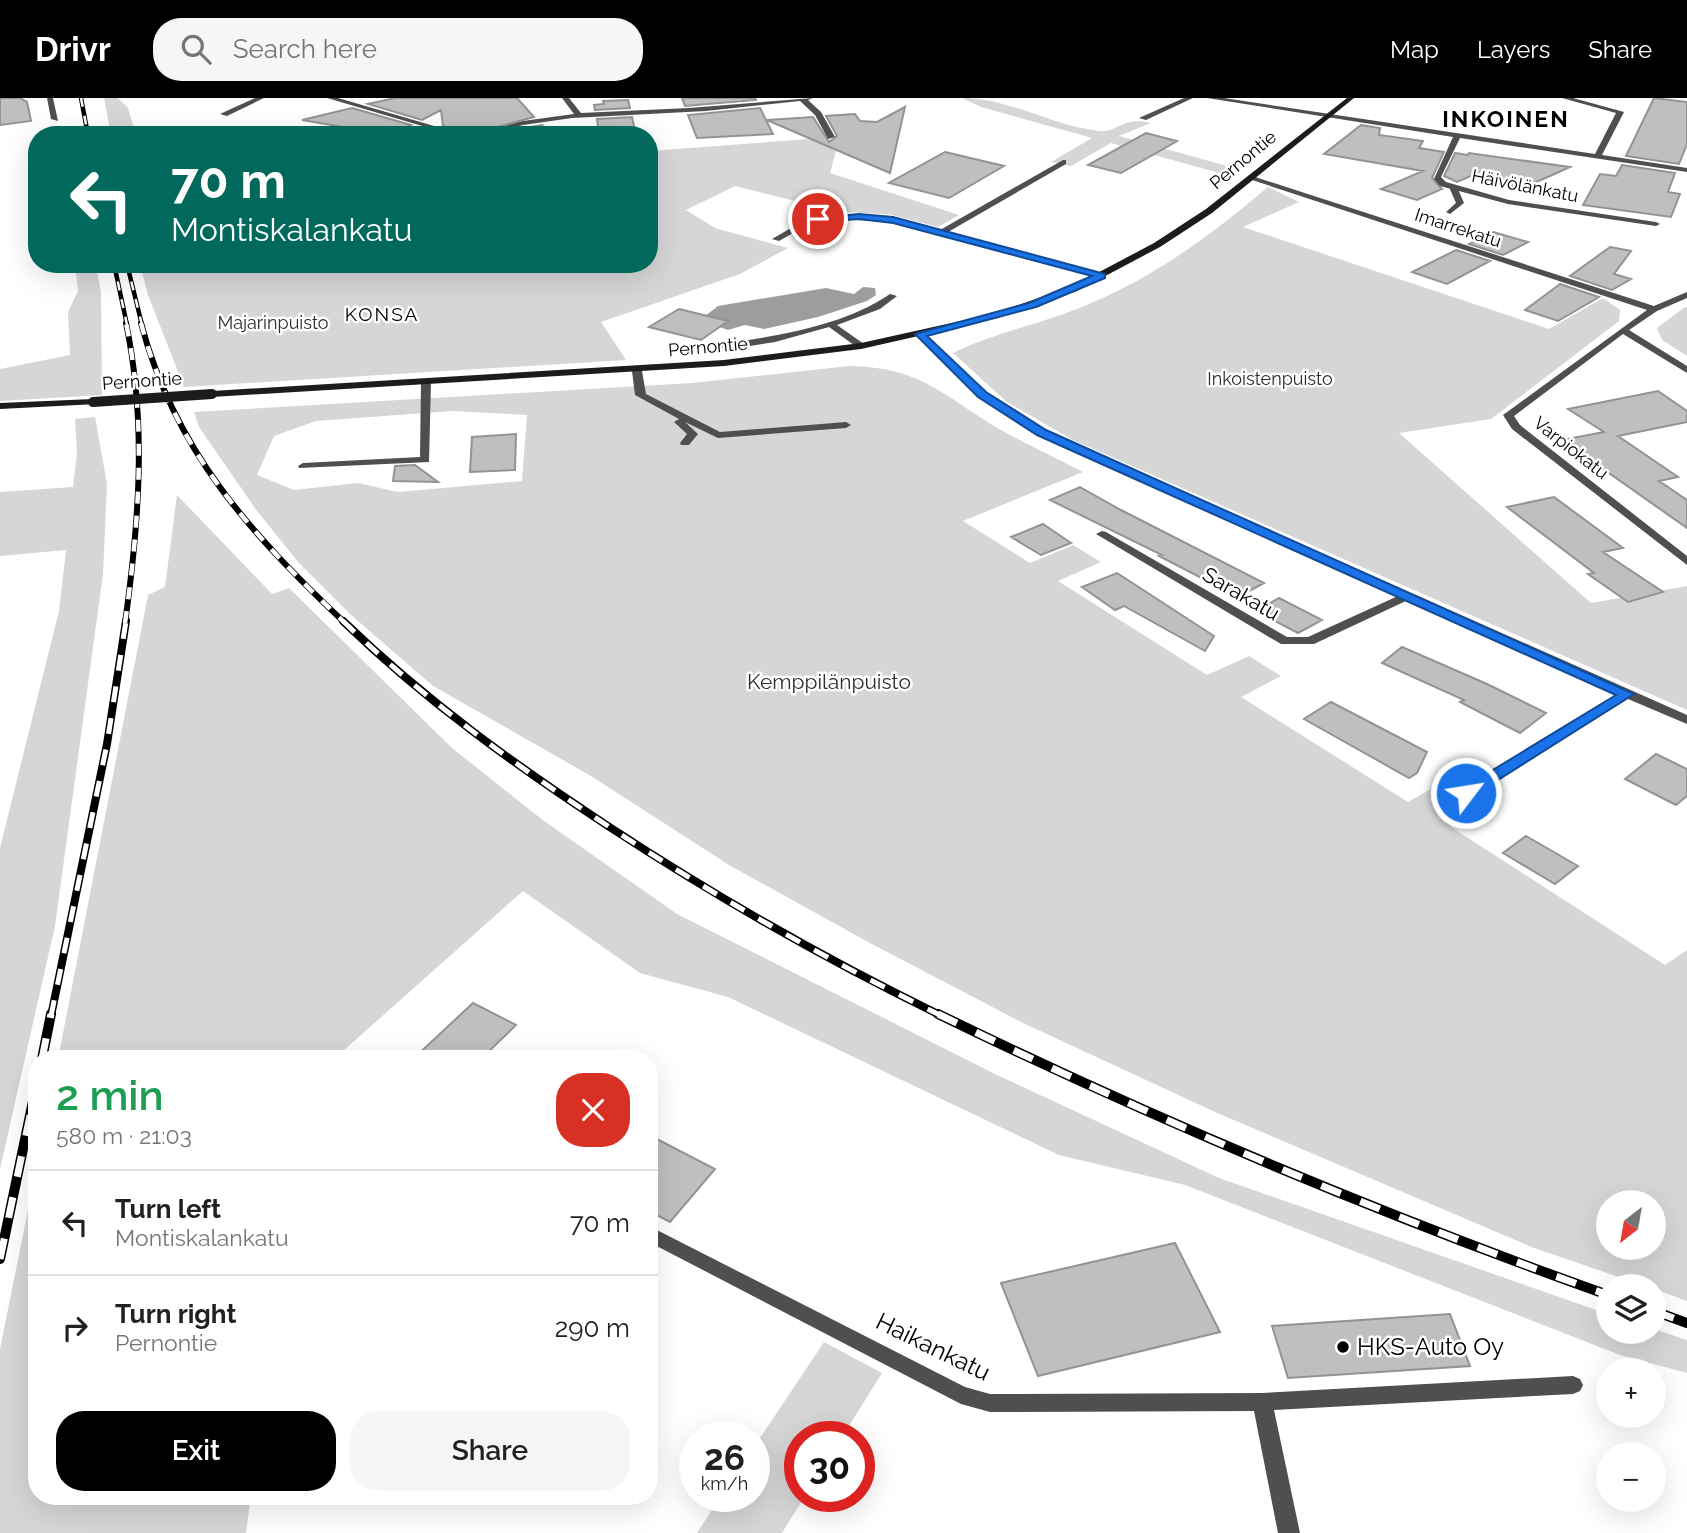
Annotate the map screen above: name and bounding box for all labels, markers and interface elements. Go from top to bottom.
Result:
search box [153,18,643,81]
text: Drivr [35,30,111,69]
icon: search [177,30,215,68]
text: Search here [233,34,377,64]
text: Map [1390,35,1439,64]
text: Layers [1477,35,1550,64]
text: Share [1588,35,1652,64]
district label: INKOINEN [1442,105,1570,132]
street label: Pernontie [1205,126,1280,193]
text: 70 m [171,152,286,209]
icon: left [56,154,147,245]
street label: Häivölänkatu [1470,165,1580,206]
pin [788,189,848,249]
icon: arrive [799,200,837,238]
street label: Imarrekatu [1412,204,1504,251]
text: Montiskalankatu [171,211,413,248]
district label: KONSA [345,303,419,325]
park label: Majarinpuisto [217,312,329,333]
street label: Pernontie [667,333,749,360]
street label: Pernontie [101,367,183,394]
park label: Inkoistenpuisto [1207,368,1333,389]
street label: Varpiokatu [1530,412,1613,483]
street label: Sarakatu [1198,562,1284,626]
park label: Kemppilänpuisto [747,669,911,694]
position arrow [1429,756,1503,830]
text: 2 min [56,1071,164,1120]
button: close [556,1073,630,1147]
text: 580 m · 21:03 [56,1122,192,1149]
north arrow [1596,1190,1666,1260]
map controls [1596,1190,1666,1512]
text: Turn left [115,1194,221,1224]
icon: left [56,1204,94,1242]
text: 70 m [570,1208,630,1238]
text: Montiskalankatu [115,1224,289,1251]
button: layers [1596,1274,1666,1344]
text: Turn right [115,1299,236,1329]
street label: Haikankatu [871,1306,995,1387]
icon: right [56,1309,94,1347]
text: 290 m [555,1313,630,1343]
text: Pernontie [115,1329,217,1356]
place label: HKS-Auto Oy [1357,1332,1504,1361]
marker: HKS-Auto Oy [1335,1339,1351,1355]
button: + [1596,1358,1666,1428]
button: Exit [56,1411,336,1491]
button: Share [350,1411,630,1491]
speed limit sign: 30 [784,1421,875,1512]
text: 26 [704,1437,745,1478]
button: − [1596,1442,1666,1512]
text: km/h [701,1473,748,1494]

